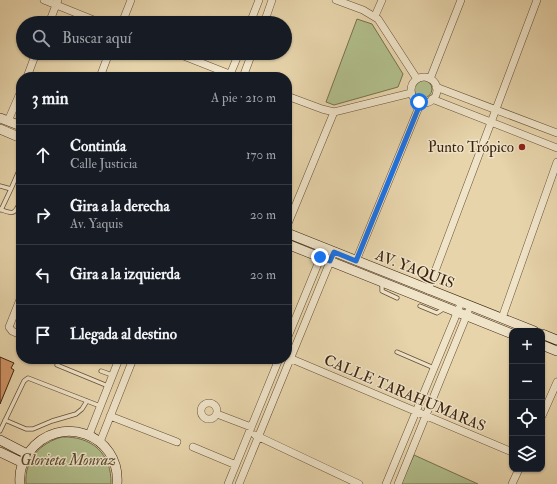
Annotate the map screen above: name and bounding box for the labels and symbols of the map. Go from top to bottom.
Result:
route start [410,93,428,111]
place label: Punto Trópico [428,138,514,158]
marker: Punto Trópico [517,142,527,152]
street label: AV. YAQUIS [372,245,457,293]
route end [311,248,329,266]
street label: CALLE TARAHUMARAS [321,351,489,436]
park label: Glorieta Monraz [20,451,116,470]

